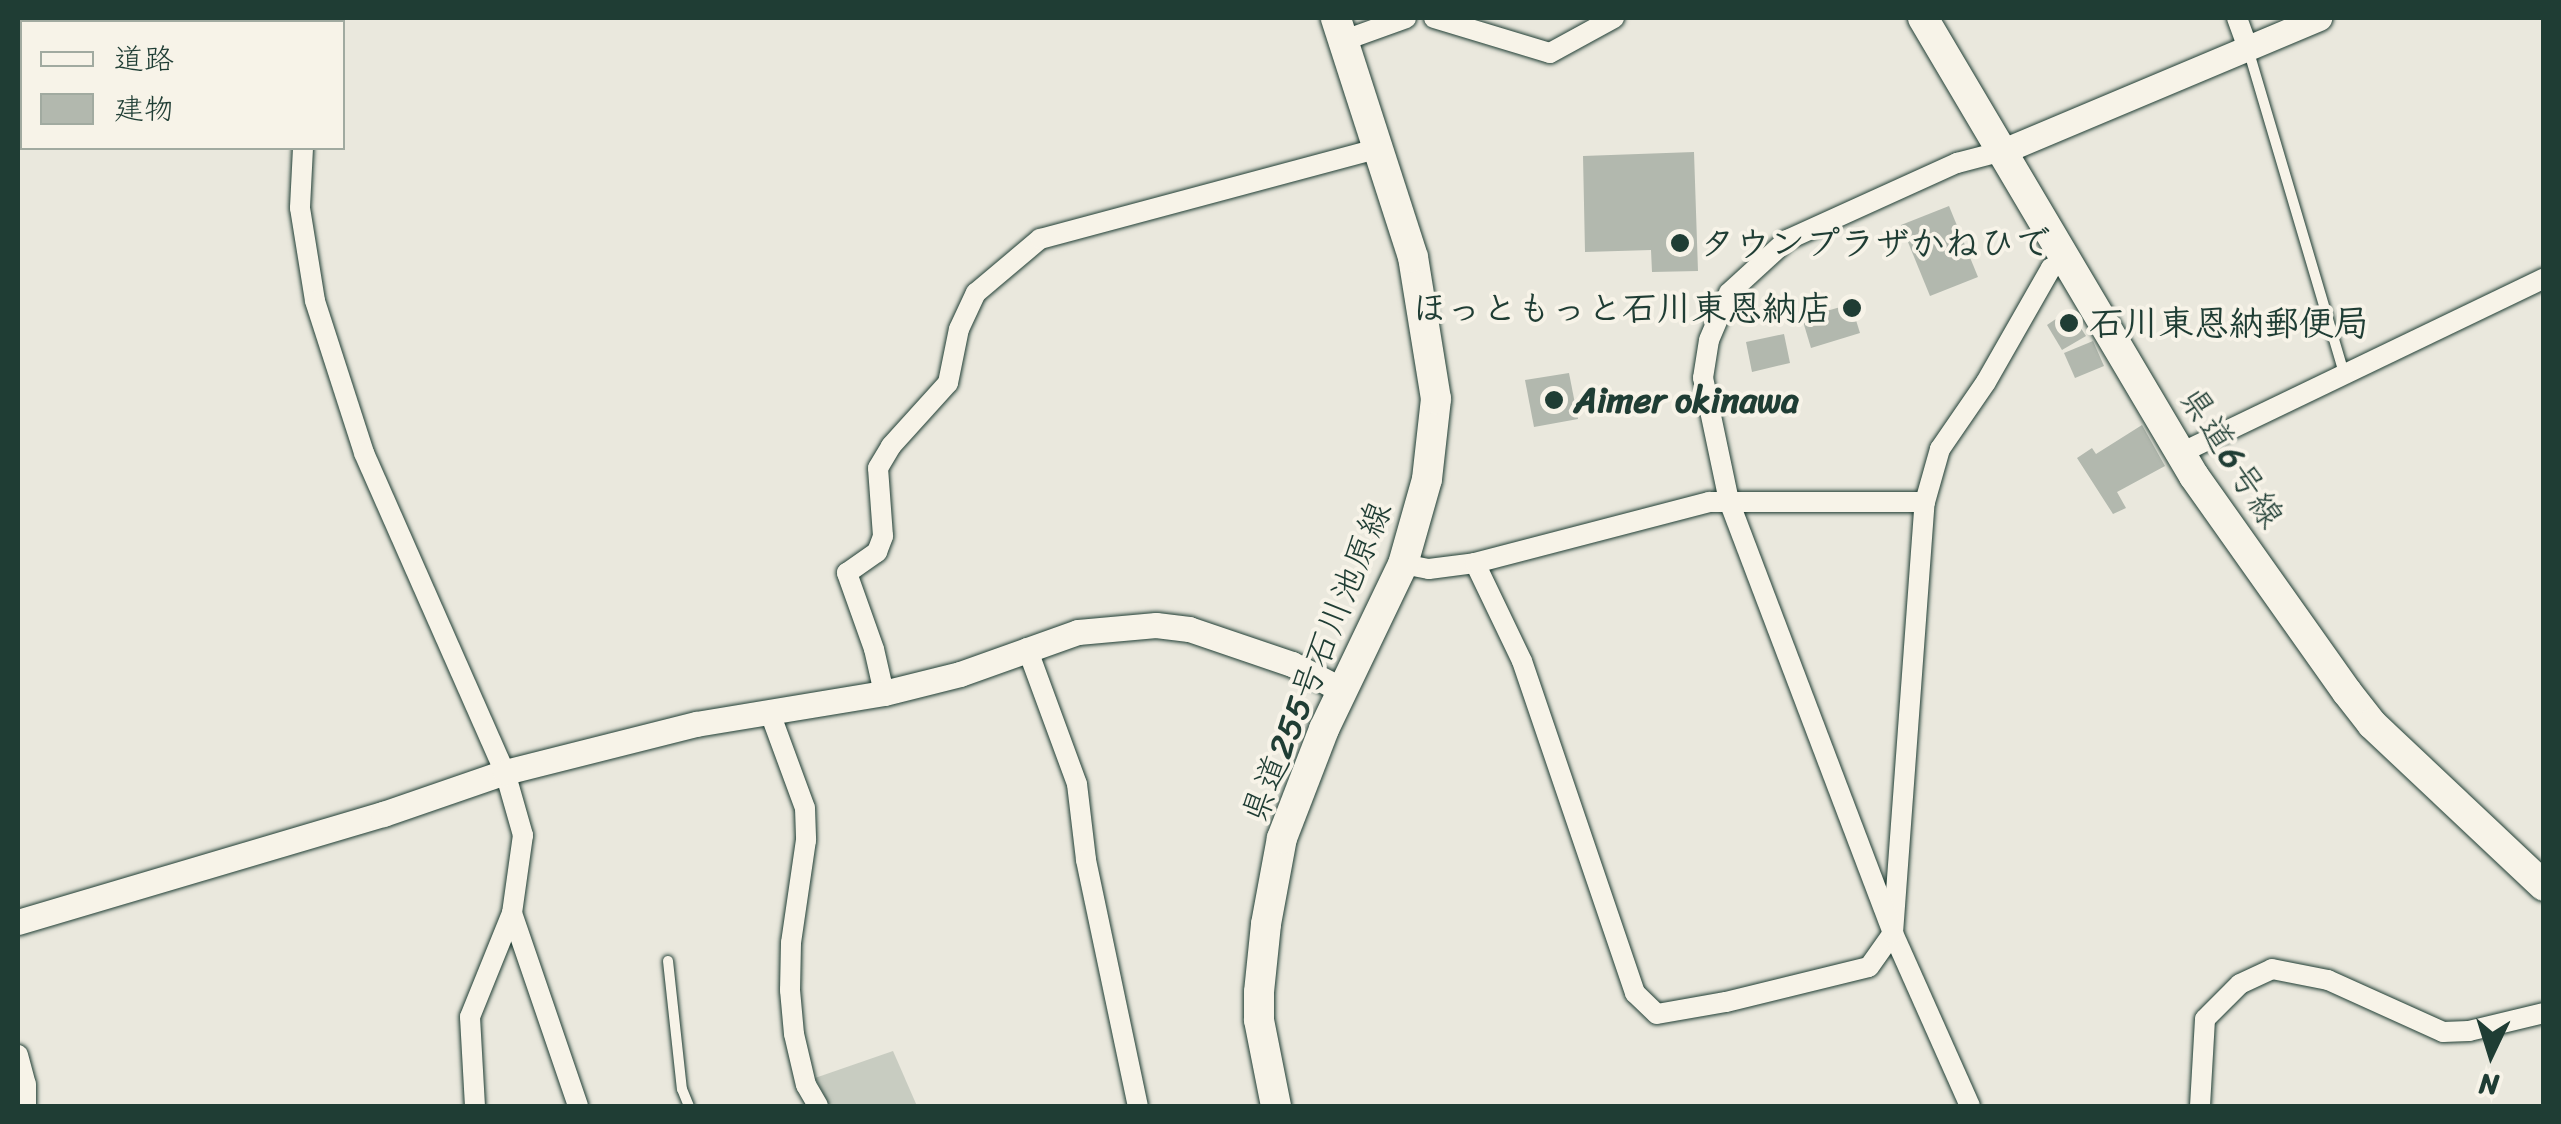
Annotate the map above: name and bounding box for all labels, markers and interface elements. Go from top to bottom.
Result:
legend [20,20,345,150]
text: 道路 [114,32,174,86]
text: 建物 [114,82,174,136]
place label: タウンプラザかねひで [1700,222,2050,264]
marker: タウンプラザかねひで [1669,232,1691,254]
place label: ほっともっと石川東恩納店 [1412,287,1832,329]
marker: ほっともっと石川東恩納店 [1841,297,1863,319]
place label: 石川東恩納郵便局 [2089,302,2369,344]
marker: 石川東恩納郵便局 [2058,312,2080,334]
place label: Aimer okinawa [1574,379,1799,421]
street label: 県道6号線 [2171,379,2293,535]
marker: Aimer okinawa [1543,389,1565,411]
street label: 県道255号石川池原線 [1232,495,1400,829]
north arrow [2441,1004,2541,1104]
text: N [2477,1059,2500,1110]

